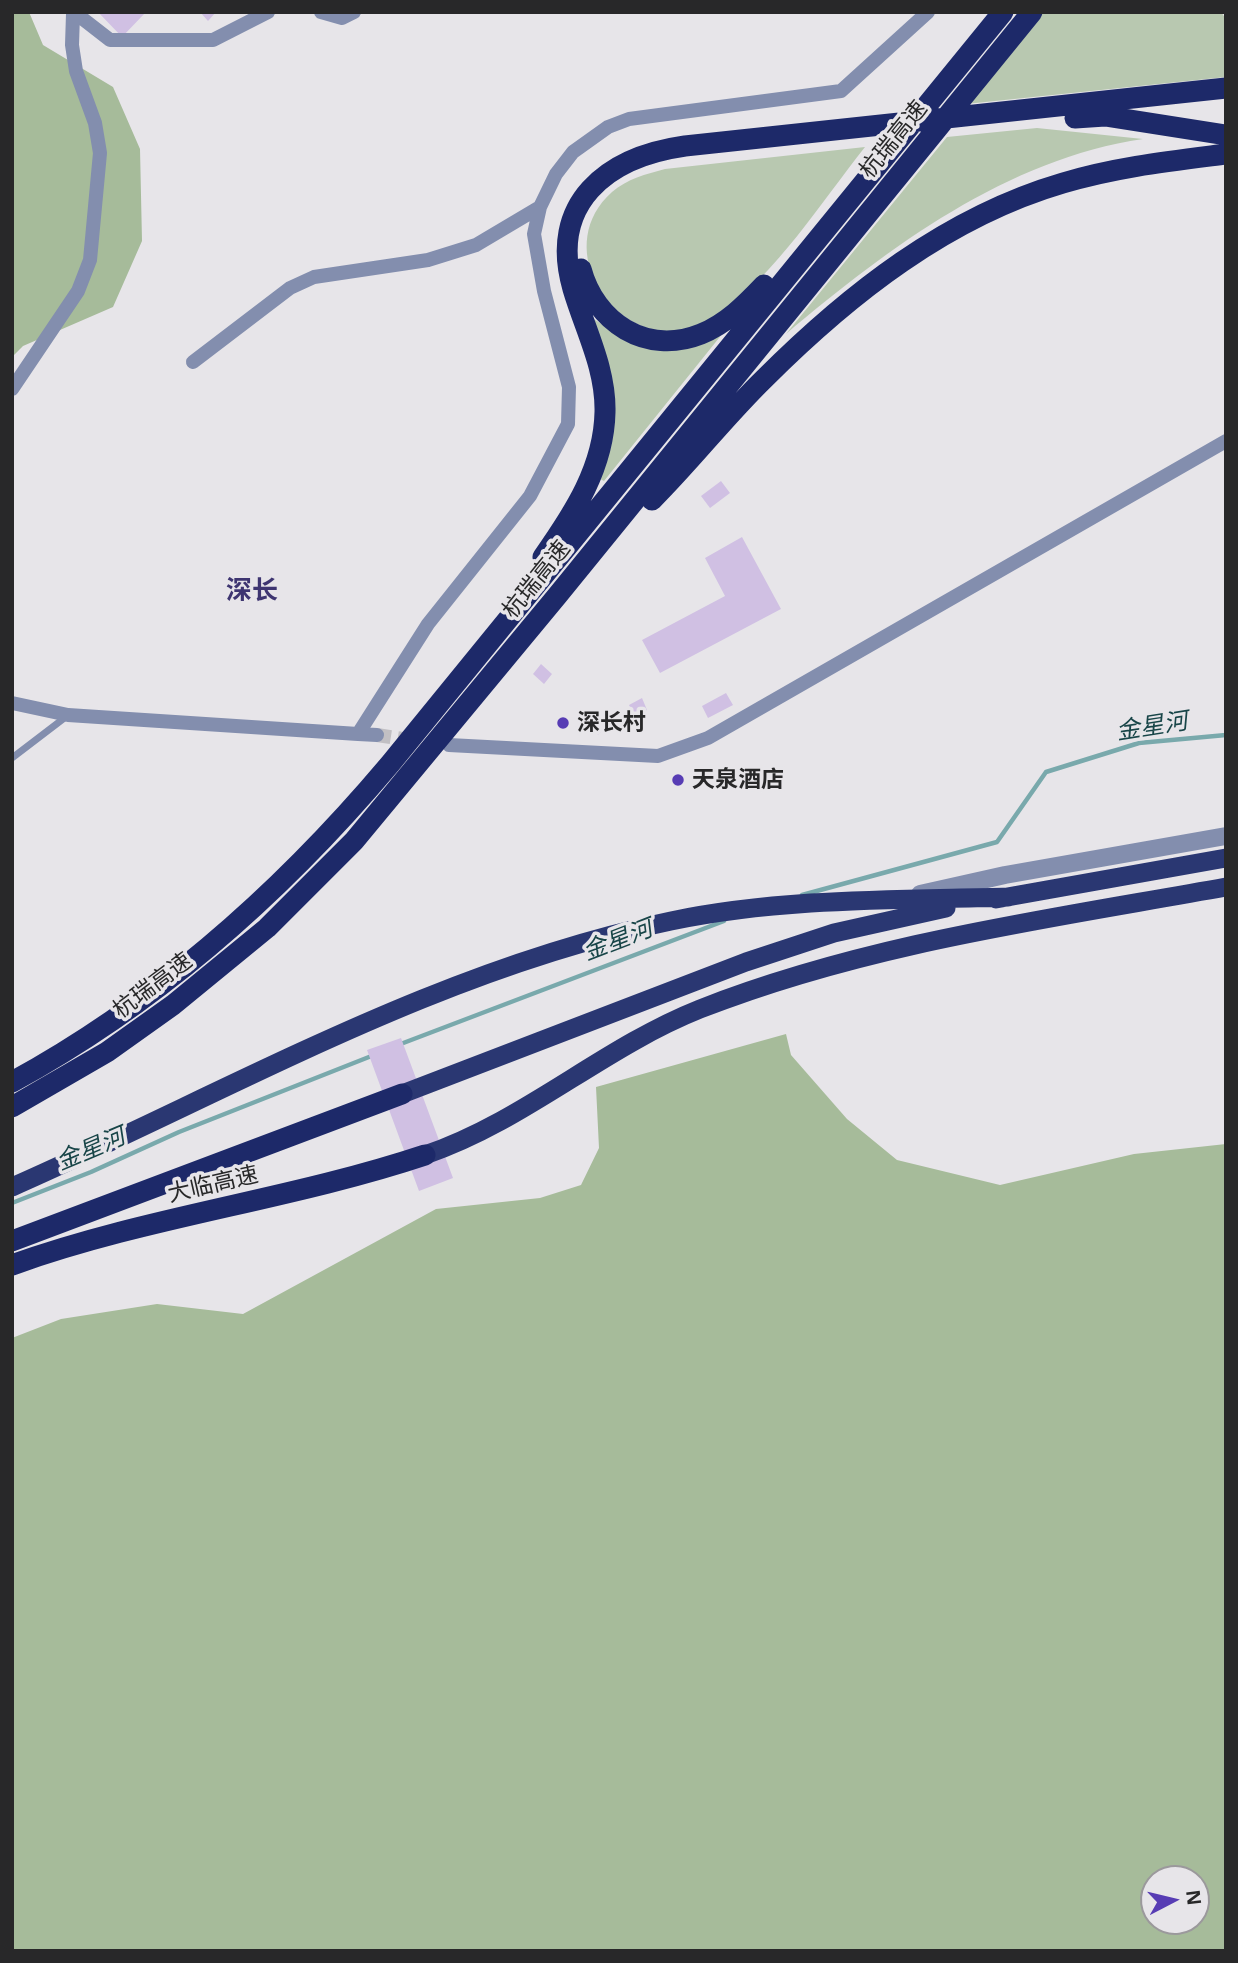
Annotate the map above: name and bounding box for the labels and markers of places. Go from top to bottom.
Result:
place label: 深长村 [577,709,646,737]
marker: 深长村 [555,715,571,731]
place label: 天泉酒店 [692,766,784,794]
marker: 天泉酒店 [670,772,686,788]

